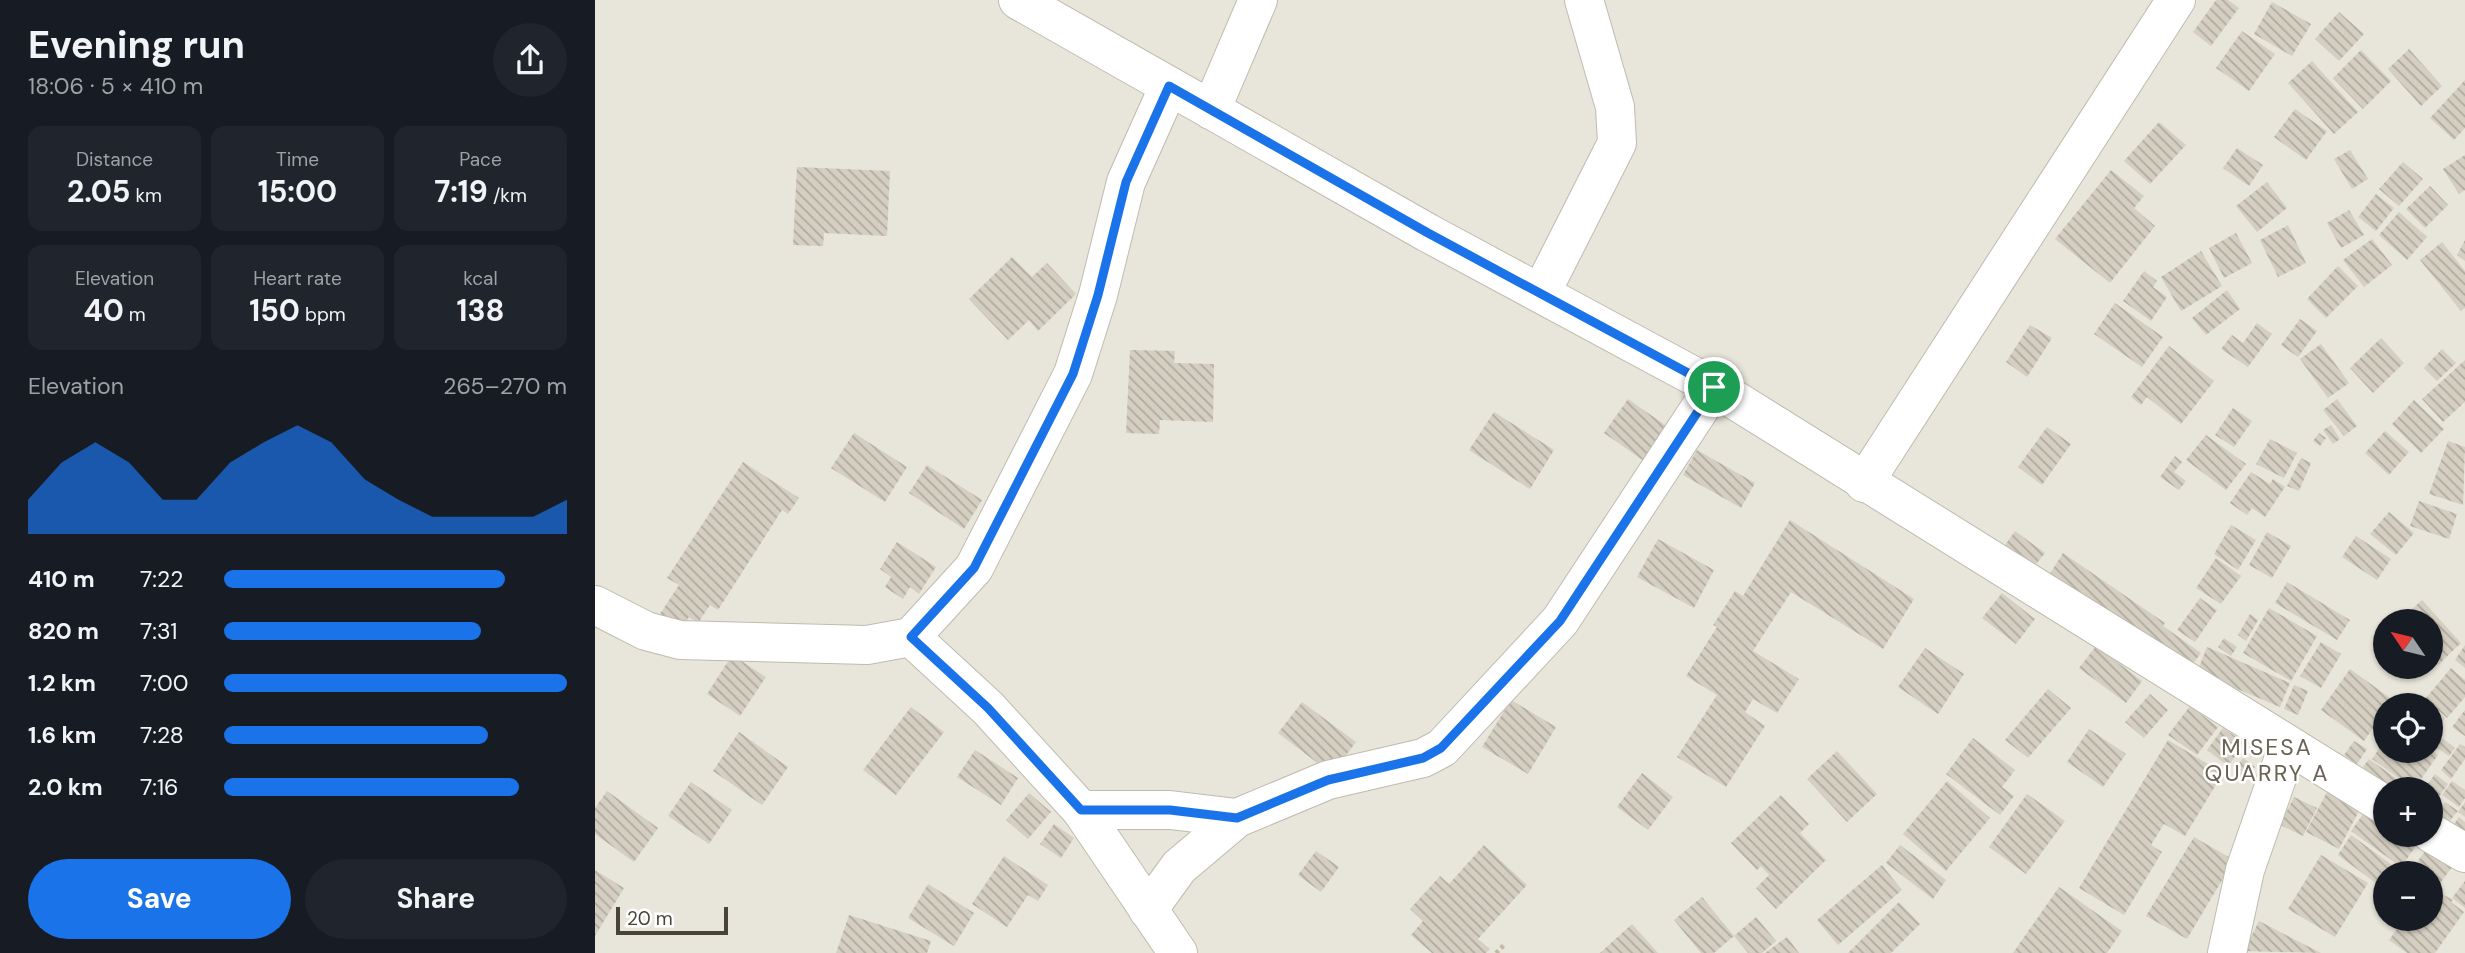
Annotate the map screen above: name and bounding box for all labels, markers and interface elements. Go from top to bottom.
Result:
text: Evening run [28,20,245,70]
button: share [493,23,567,97]
text: 18:06 · 5 × 410 m [28,71,203,101]
text: Distance [76,147,153,172]
text: Time [276,147,319,172]
text: Pace [459,147,502,172]
text: 2.05 [67,172,130,211]
text: 15:00 [258,172,337,211]
text: 7:19 [434,172,488,211]
text: km [130,183,162,208]
text: /km [488,183,527,208]
text: Elevation [75,266,154,291]
text: Heart rate [253,266,342,291]
text: kcal [463,266,498,291]
text: 40 [83,291,124,330]
text: 150 [249,291,300,330]
text: 138 [457,291,505,330]
text: m [124,302,146,327]
text: bpm [300,302,346,327]
pin [1684,357,1744,417]
icon: arrive [1695,368,1733,406]
text: Elevation [28,371,124,401]
text: 265–270 m [443,371,567,401]
text: 410 m [28,564,95,594]
text: 7:22 [140,564,183,594]
north arrow [2373,609,2443,679]
map controls [2373,609,2443,931]
text: 820 m [28,616,99,646]
text: 7:31 [140,616,177,646]
text: 1.2 km [28,668,96,698]
text: 7:00 [140,668,188,698]
button: locate [2373,693,2443,763]
text: 1.6 km [28,720,96,750]
text: 7:28 [140,720,184,750]
district label: MISESA QUARRY A [2205,732,2329,788]
text: 2.0 km [28,772,103,802]
text: 7:16 [140,772,179,802]
button: + [2373,777,2443,847]
button: Save [28,859,291,939]
button: Share [305,859,567,939]
button: − [2373,861,2443,931]
scale bar [616,904,728,936]
text: 20 m [627,906,673,931]

